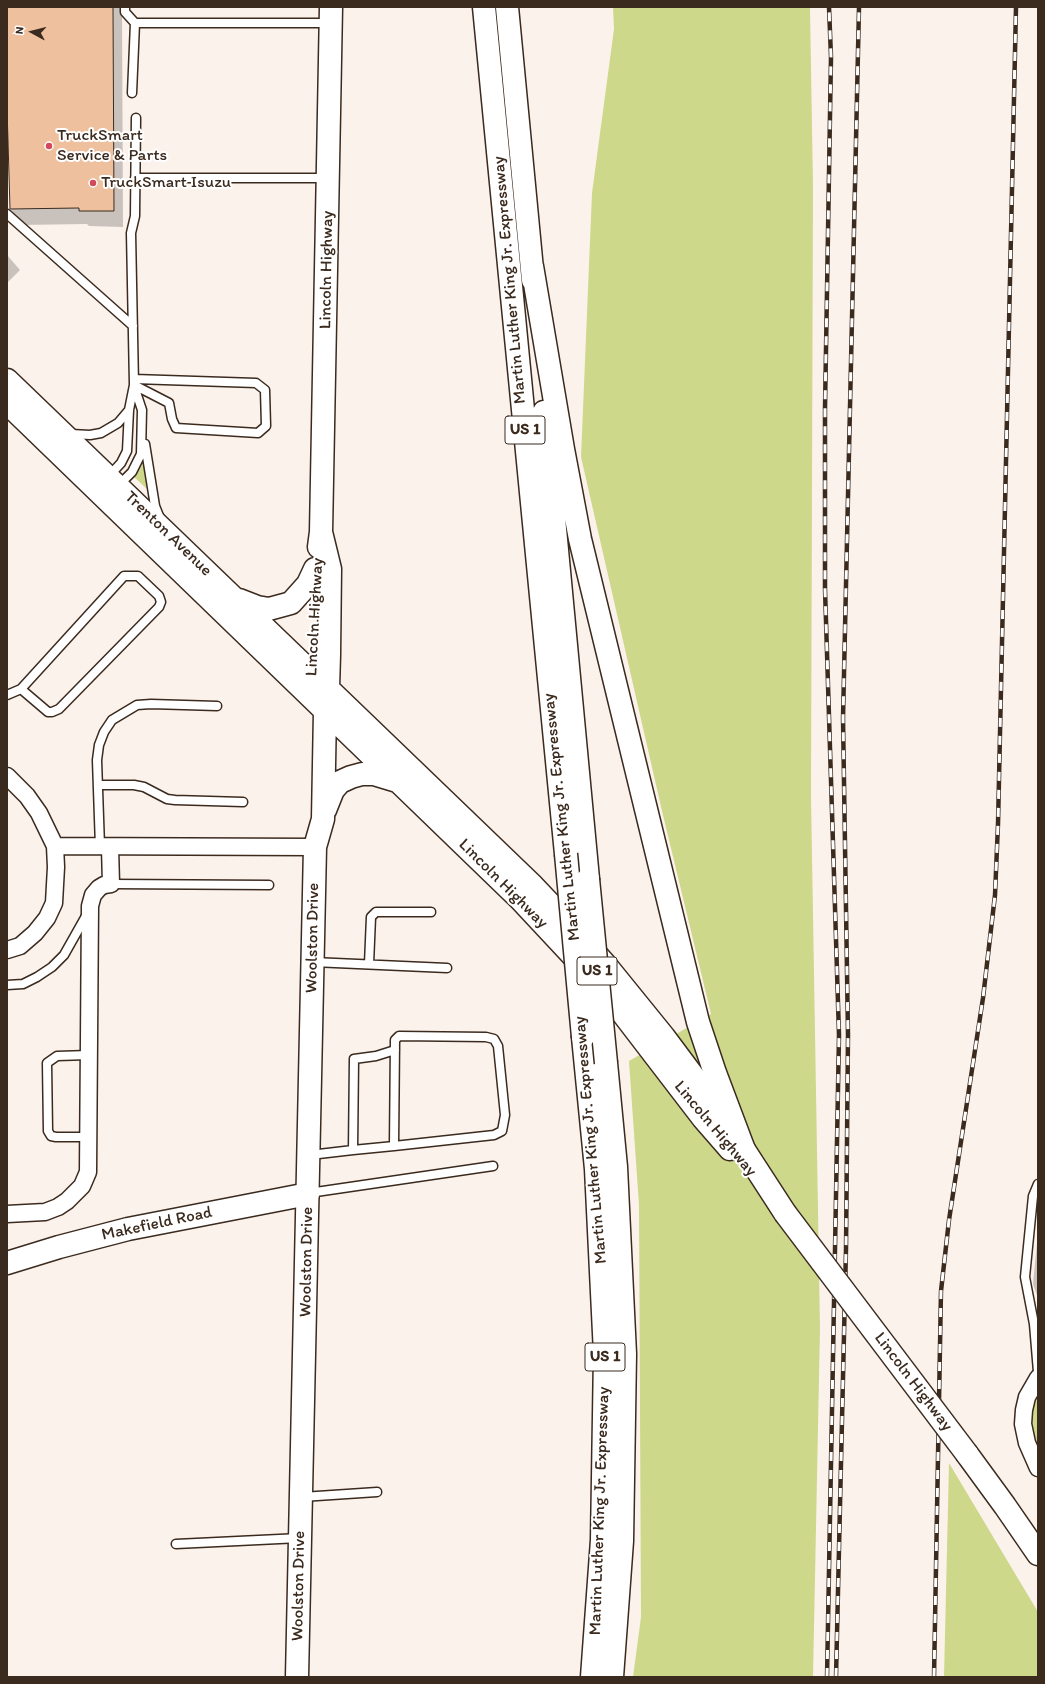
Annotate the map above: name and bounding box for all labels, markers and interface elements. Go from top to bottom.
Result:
north arrow [12,12,52,52]
text: N [13,26,26,35]
place label: TruckSmart Service & Parts [57,126,167,166]
marker: TruckSmart Service & Parts [44,141,54,151]
street label: Martin Luther King Jr. Expressway [489,155,531,405]
place label: TruckSmart Isuzu [101,173,231,193]
marker: TruckSmart Isuzu [88,178,98,188]
street label: Lincoln Highway [316,211,338,329]
road number: US 1 [505,416,545,444]
street label: Trenton Avenue [120,487,216,581]
street label: Lincoln Highway [302,557,328,677]
street label: Martin Luther King Jr. Expressway [539,692,585,942]
street label: Lincoln Highway [454,835,552,933]
street label: Woolston Drive [302,883,324,993]
road number: US 1 [577,957,617,985]
street label: Martin Luther King Jr. Expressway [570,1015,612,1265]
street label: Lincoln Highway [669,1077,761,1181]
street label: Makefield Road [100,1202,214,1246]
street label: Woolston Drive [296,1207,318,1317]
street label: Lincoln Highway [869,1329,957,1435]
road number: US 1 [585,1343,625,1371]
street label: Martin Luther King Jr. Expressway [585,1386,615,1636]
street label: Woolston Drive [288,1531,310,1641]

